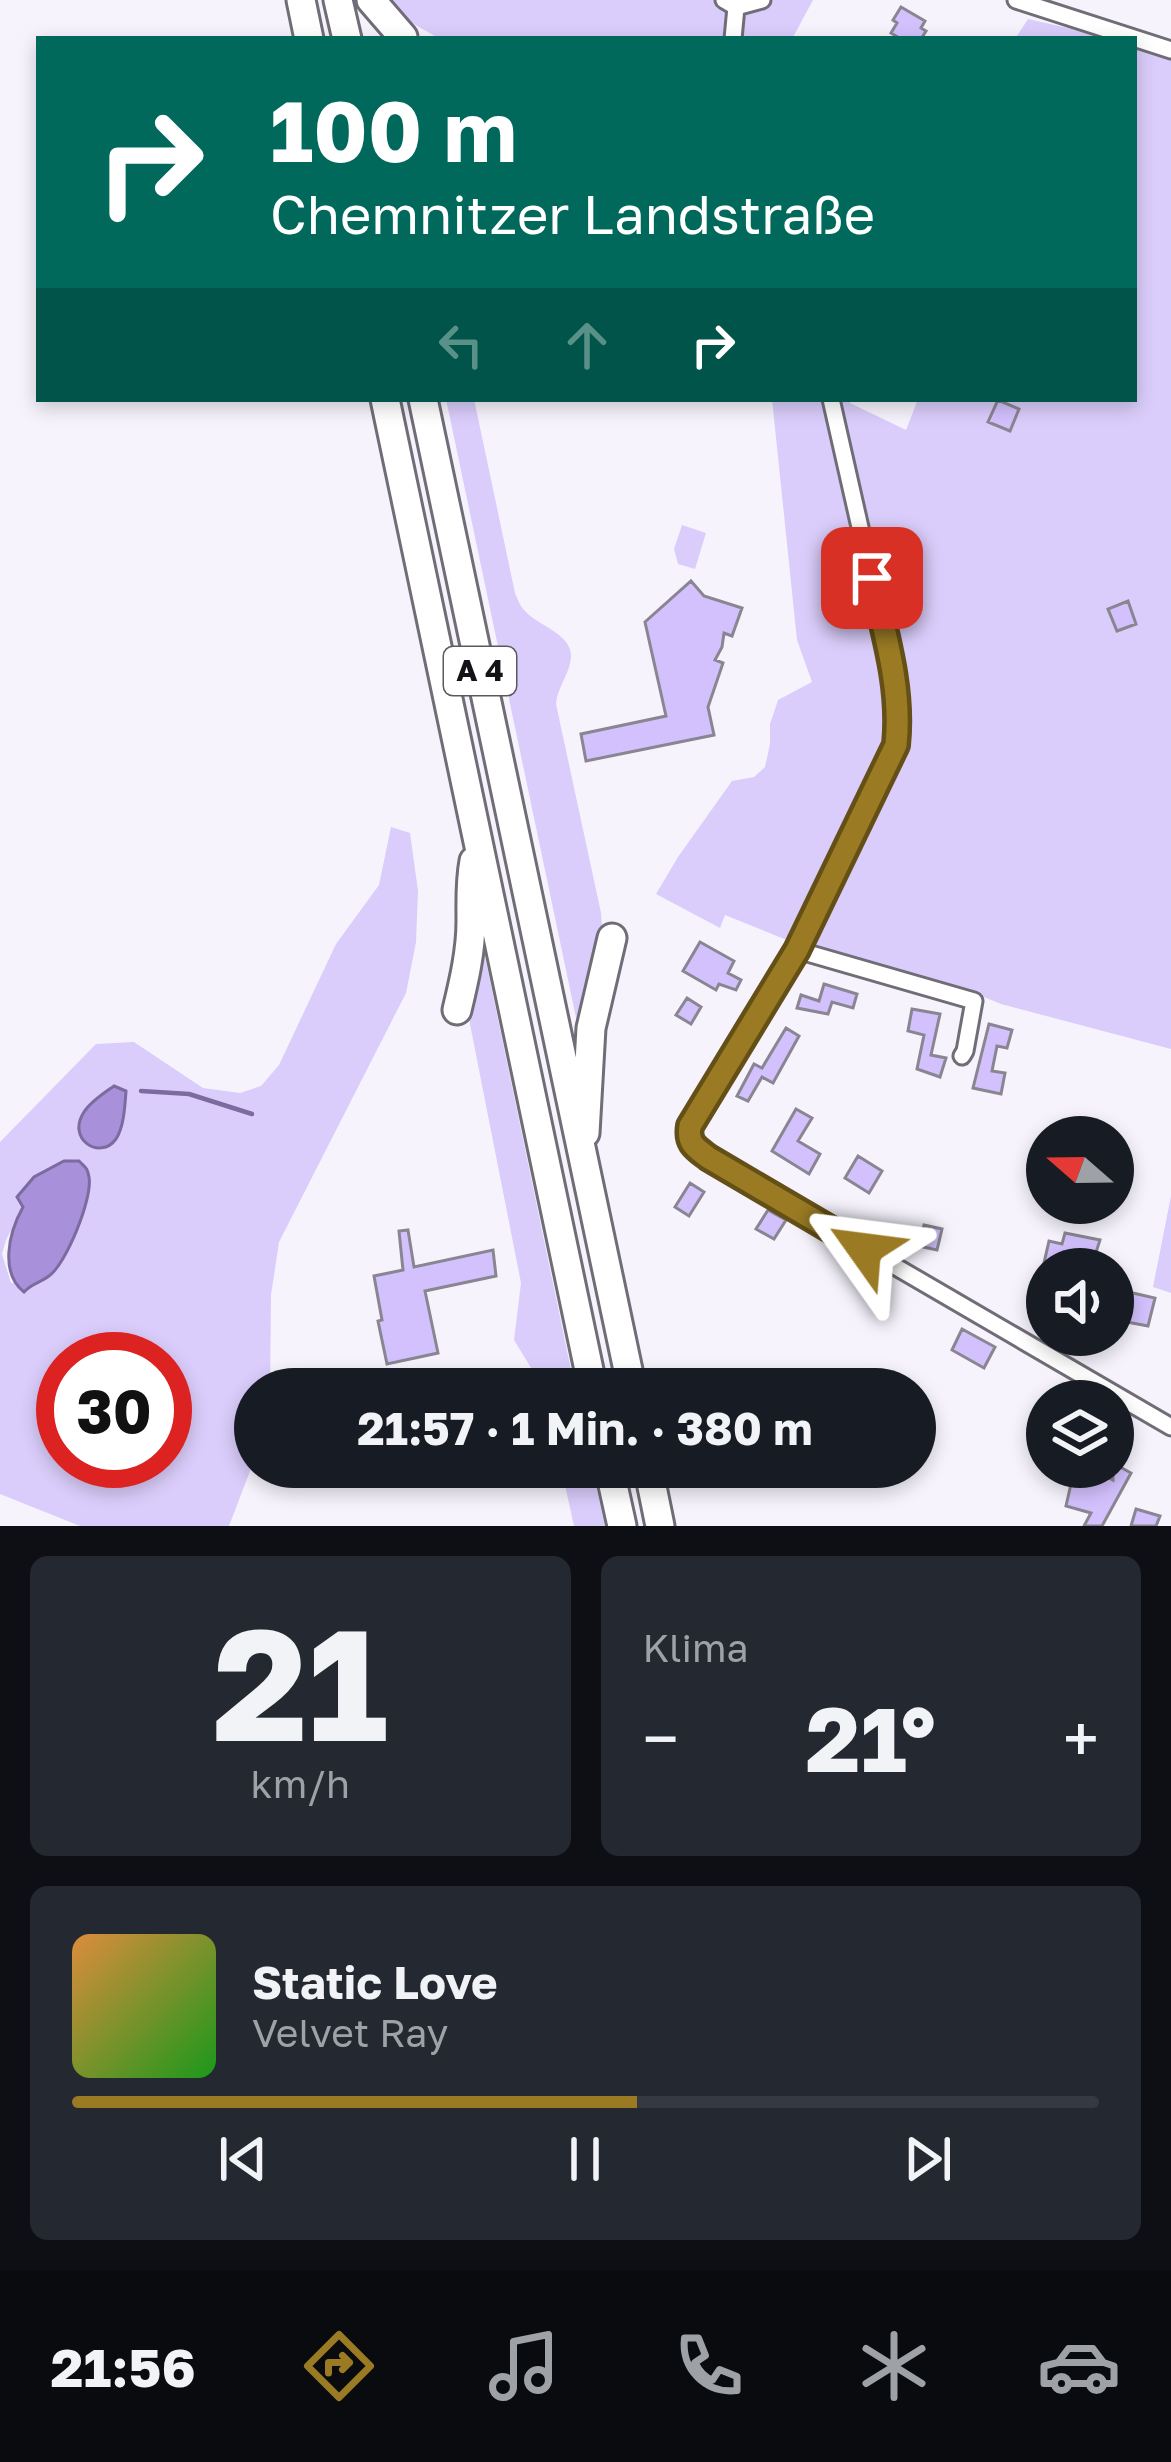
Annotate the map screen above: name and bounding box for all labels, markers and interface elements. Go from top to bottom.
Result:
text: 100 m [270,80,517,180]
icon: right [72,84,228,240]
text: Chemnitzer Landstraße [270,181,875,246]
icon: left [428,312,494,378]
icon: ahead [554,312,620,378]
icon: right [680,312,746,378]
pin [821,527,923,629]
icon: arrive [839,545,905,611]
road number: A 4 [444,647,516,695]
north arrow [1026,1116,1134,1224]
map controls [1026,1116,1134,1488]
position arrow [801,1186,927,1312]
button: sound [1026,1248,1134,1356]
speed limit sign: 30 [36,1332,192,1488]
button: layers [1026,1380,1134,1488]
text: 21:57 · 1 Min. · 380 m [357,1401,813,1455]
text: 21 [213,1588,388,1775]
text: Klima [643,1624,749,1671]
text: 21° [806,1684,936,1792]
text: − [643,1698,679,1778]
text: + [1063,1698,1099,1778]
text: km/h [251,1760,350,1807]
text: Static Love [252,1955,498,2009]
text: Velvet Ray [252,2009,448,2056]
icon: previous [210,2126,276,2192]
icon: pause [552,2126,618,2192]
icon: next [895,2126,961,2192]
icon: directions [297,2324,381,2408]
icon: music [482,2324,566,2408]
icon: phone [667,2324,751,2408]
icon: climate [852,2324,936,2408]
icon: car [1037,2324,1121,2408]
text: 21:56 [50,2334,196,2399]

